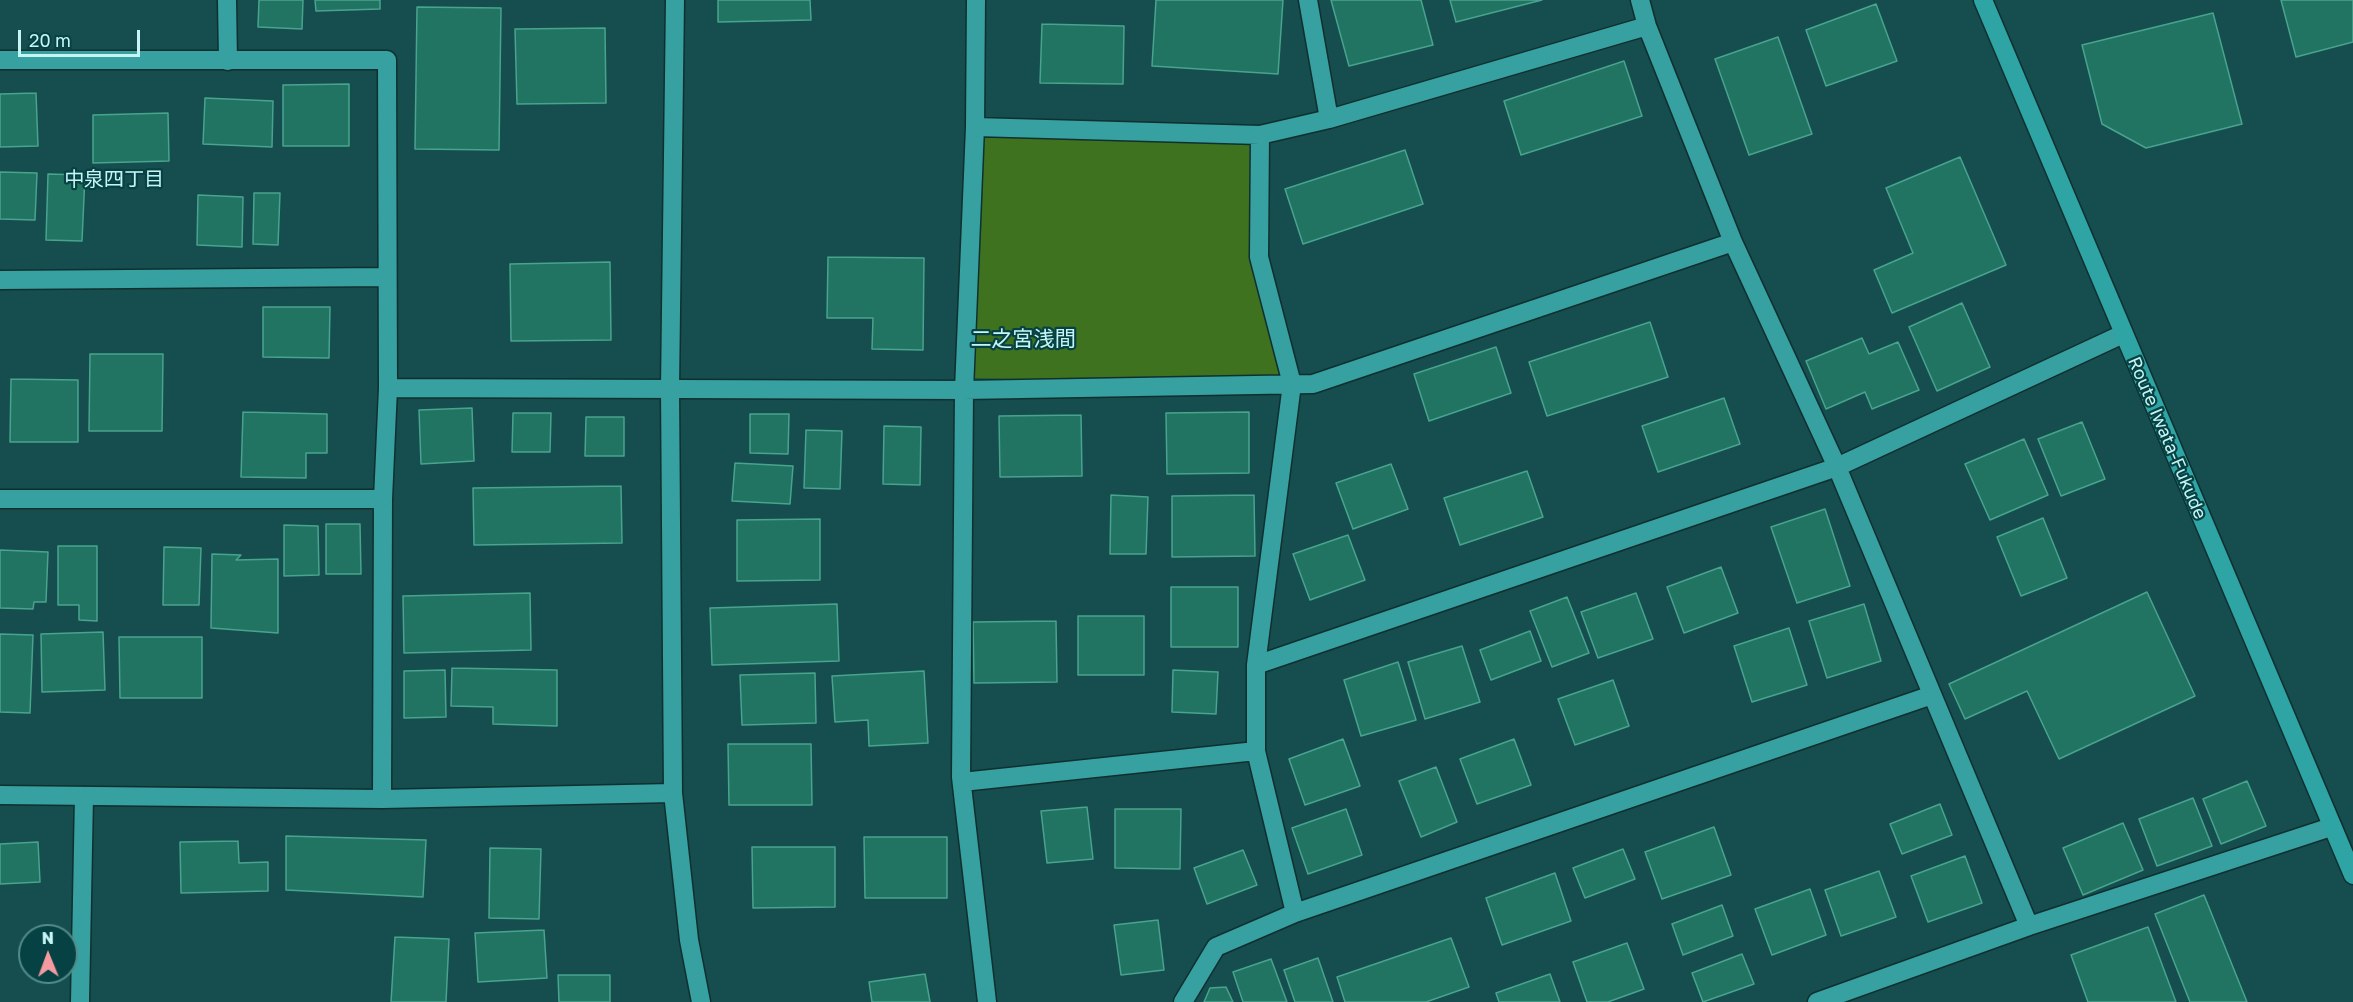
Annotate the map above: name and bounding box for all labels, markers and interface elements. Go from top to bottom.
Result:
scale bar [21,18,142,56]
text: 20 m [29,29,71,51]
district label: 中泉四丁目 [64,168,164,192]
district label: 二之宮浅間 [971,326,1075,352]
street label: Route Iwata-Fukude [2123,354,2211,522]
north arrow [18,924,78,984]
text: N [41,928,54,948]

